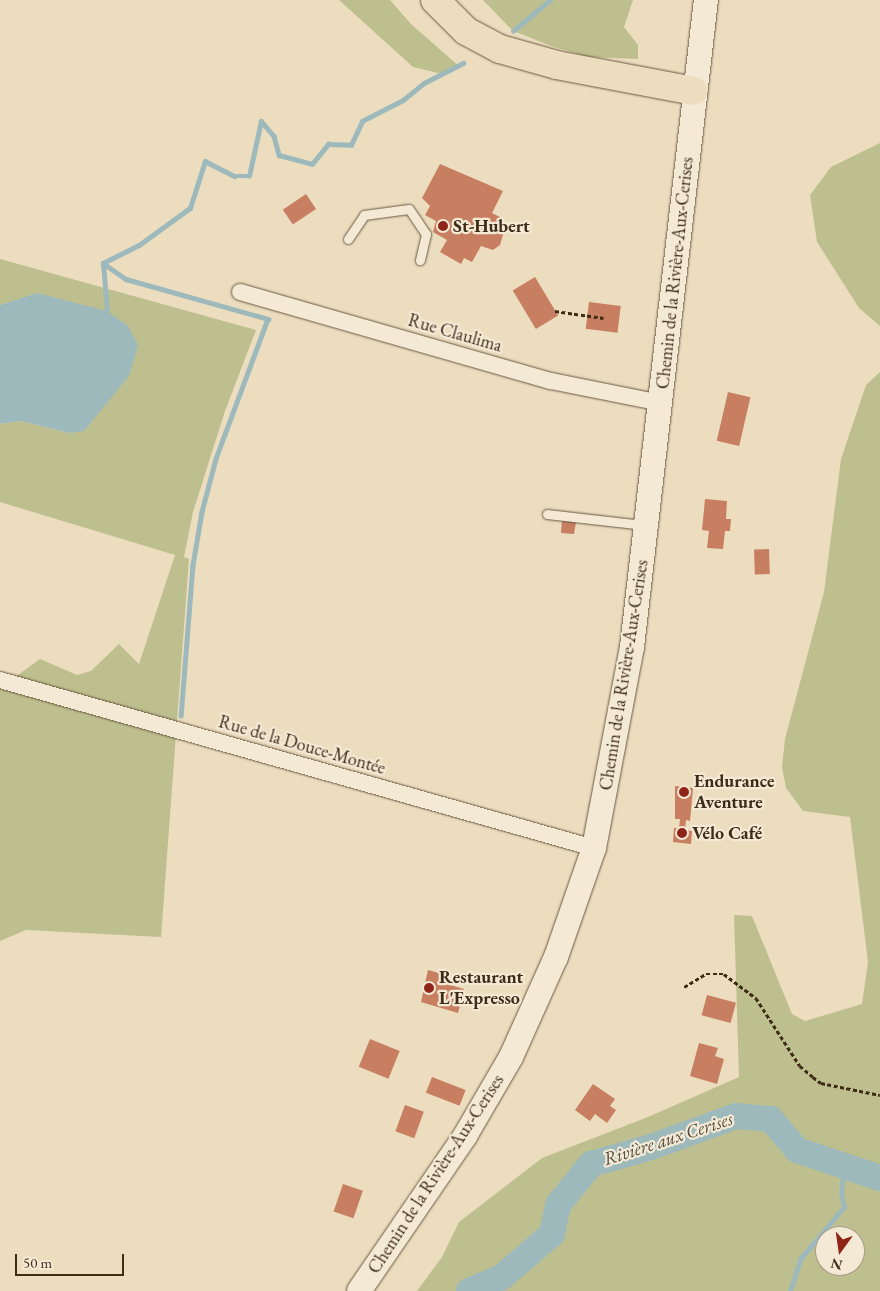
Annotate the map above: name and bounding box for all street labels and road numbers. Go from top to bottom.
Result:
street label: Chemin de la Rivière-Aux-Cerises [652,156,698,390]
street label: Rue Claulima [406,309,504,357]
street label: Chemin de la Rivière-Aux-Cerises [595,558,653,792]
street label: Rue de la Douce-Montée [216,711,388,779]
street label: Chemin de la Rivière-Aux-Cerises [363,1070,509,1278]

